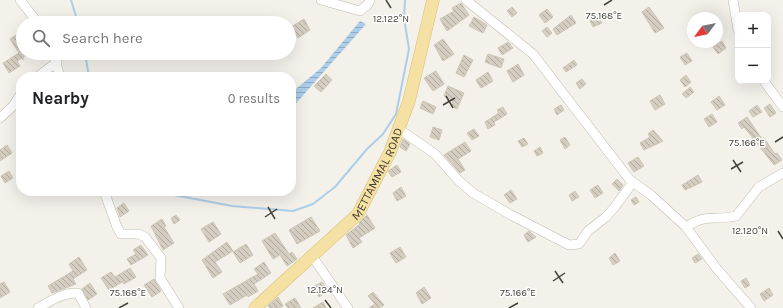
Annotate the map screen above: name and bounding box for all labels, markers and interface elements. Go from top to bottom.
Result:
text: 75.168°E [586,10,622,22]
north arrow [687,12,723,48]
map controls [735,12,771,84]
button: + [735,12,771,48]
text: 12.122°N [373,13,409,25]
search box [16,16,296,60]
icon: search [30,27,52,49]
text: Search here [62,29,143,47]
button: − [735,48,771,84]
text: Nearby [32,88,89,108]
text: 0 results [228,91,280,106]
street label: METTAMMAL ROAD [349,126,405,223]
text: 75.166°E [729,137,765,149]
text: 12.120°N [732,225,768,237]
text: 12.124°N [307,284,343,296]
text: 75.168°E [110,287,146,299]
text: 75.166°E [500,287,536,299]

